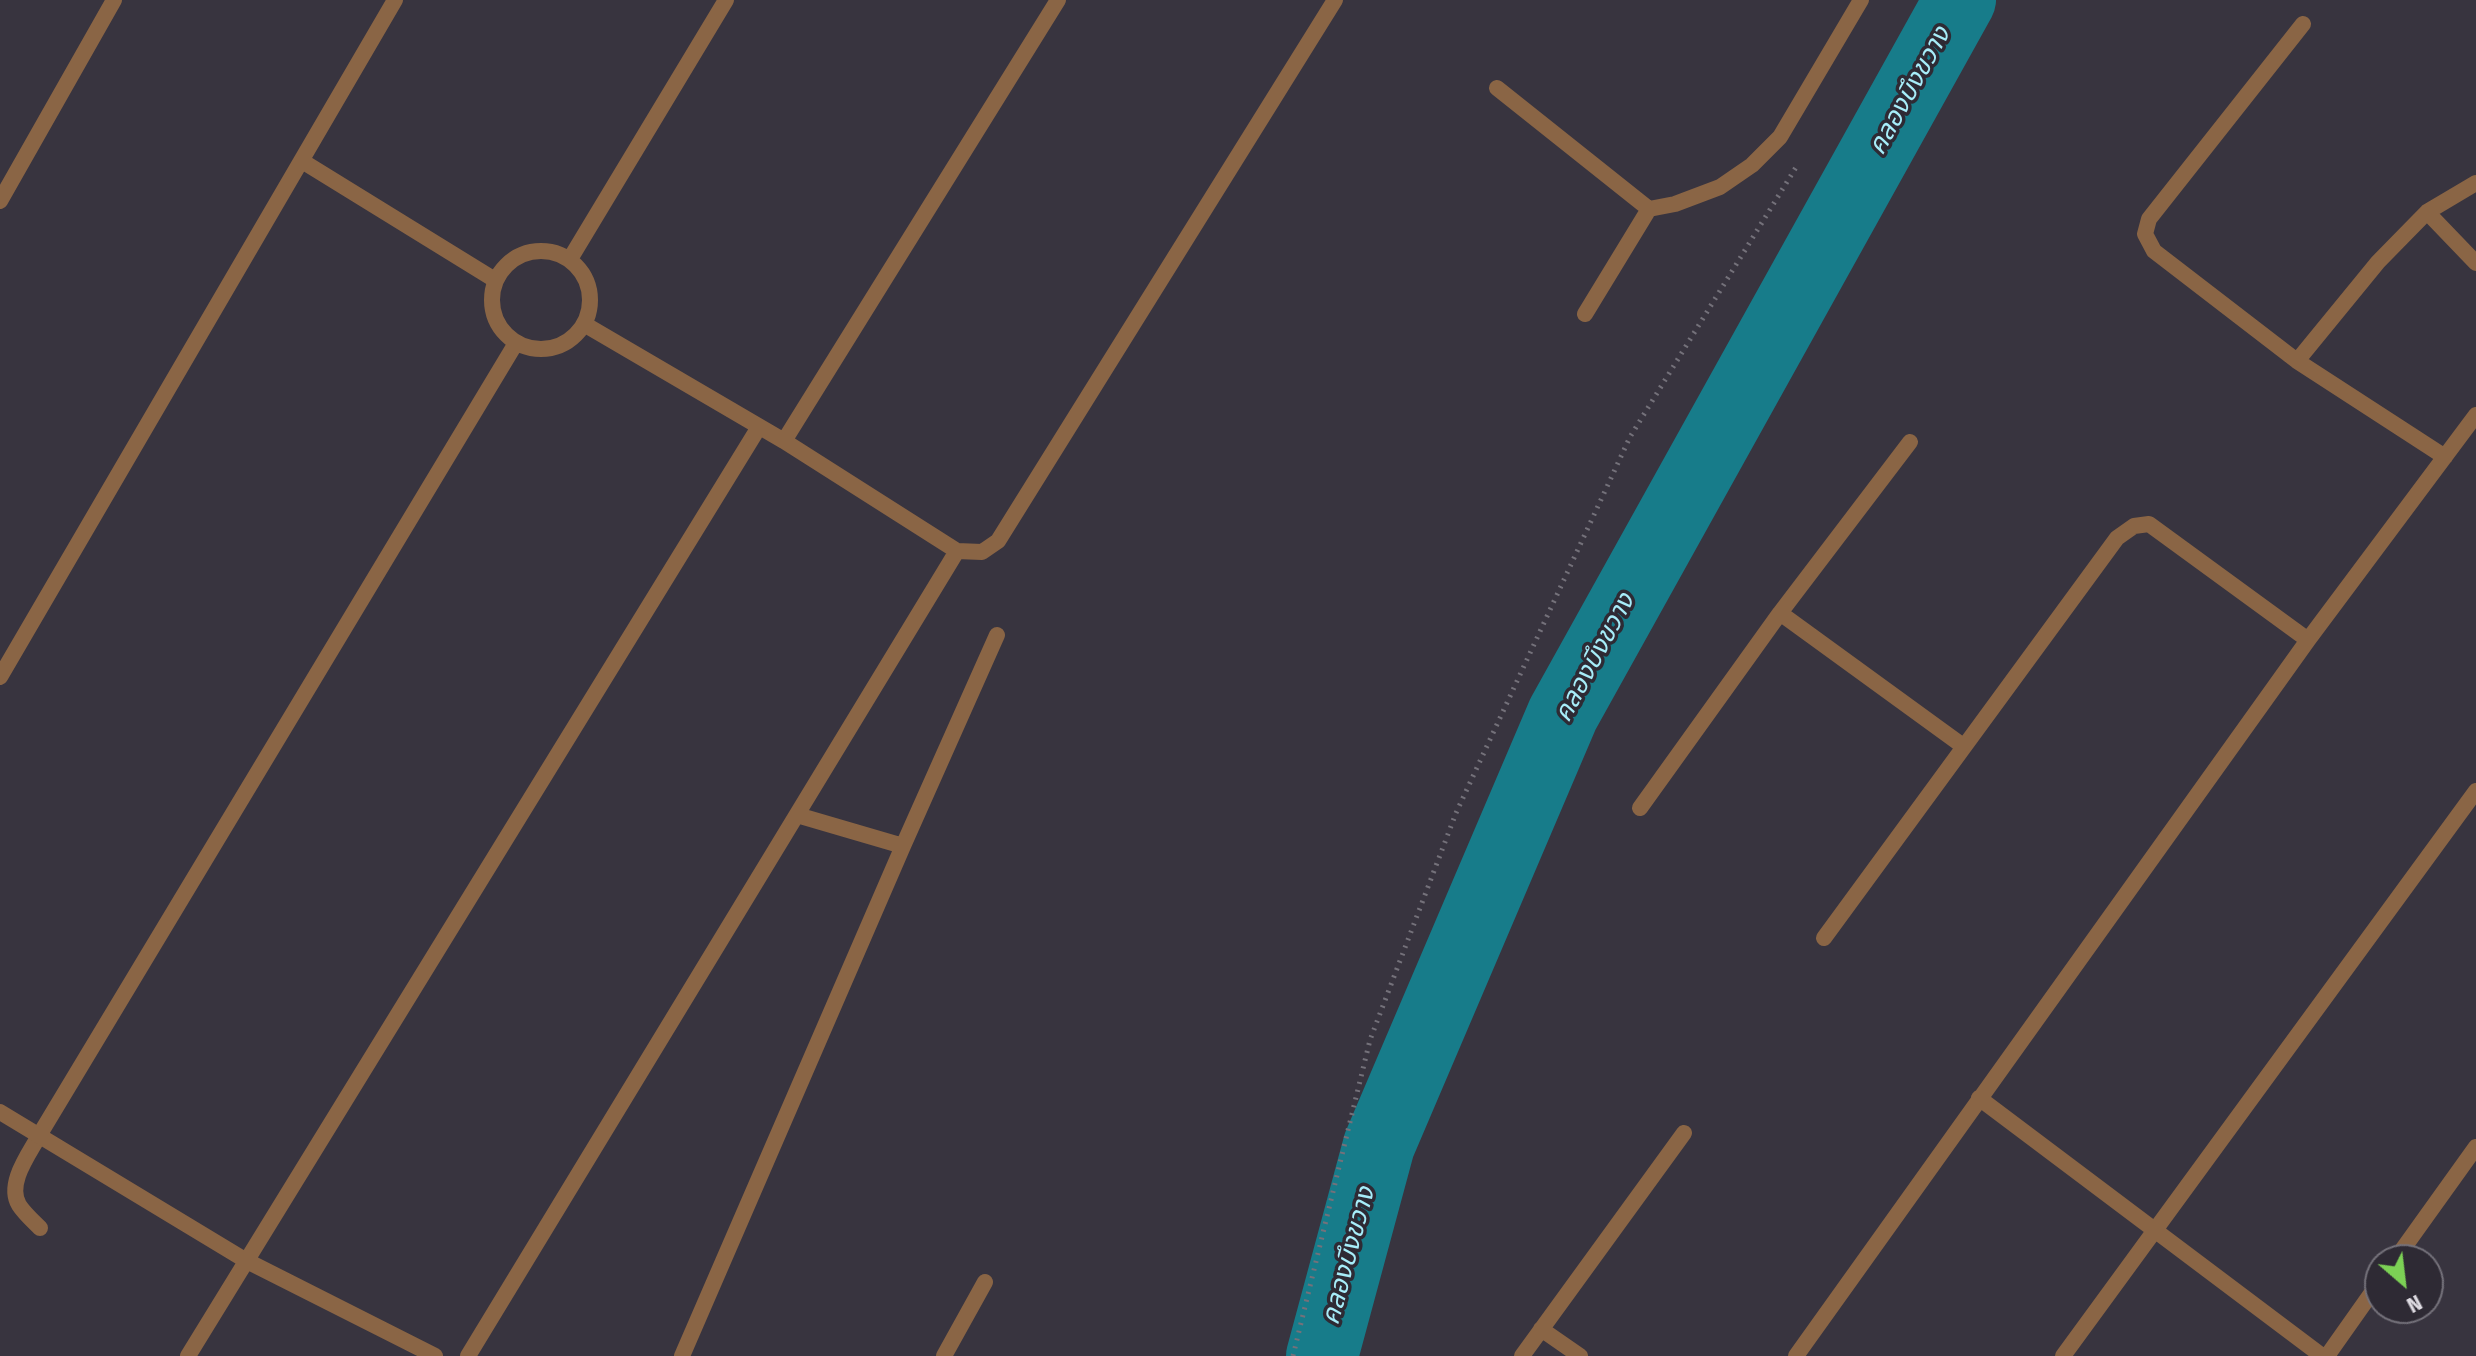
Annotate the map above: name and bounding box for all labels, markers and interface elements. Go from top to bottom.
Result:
water label: คลองบึงขวาง [1862,22,1958,160]
water label: คลองบึงขวาง [1548,588,1642,728]
water label: คลองบึงขวาง [1316,1184,1382,1328]
north arrow [2364,1244,2444,1324]
text: N [2402,1289,2427,1319]

